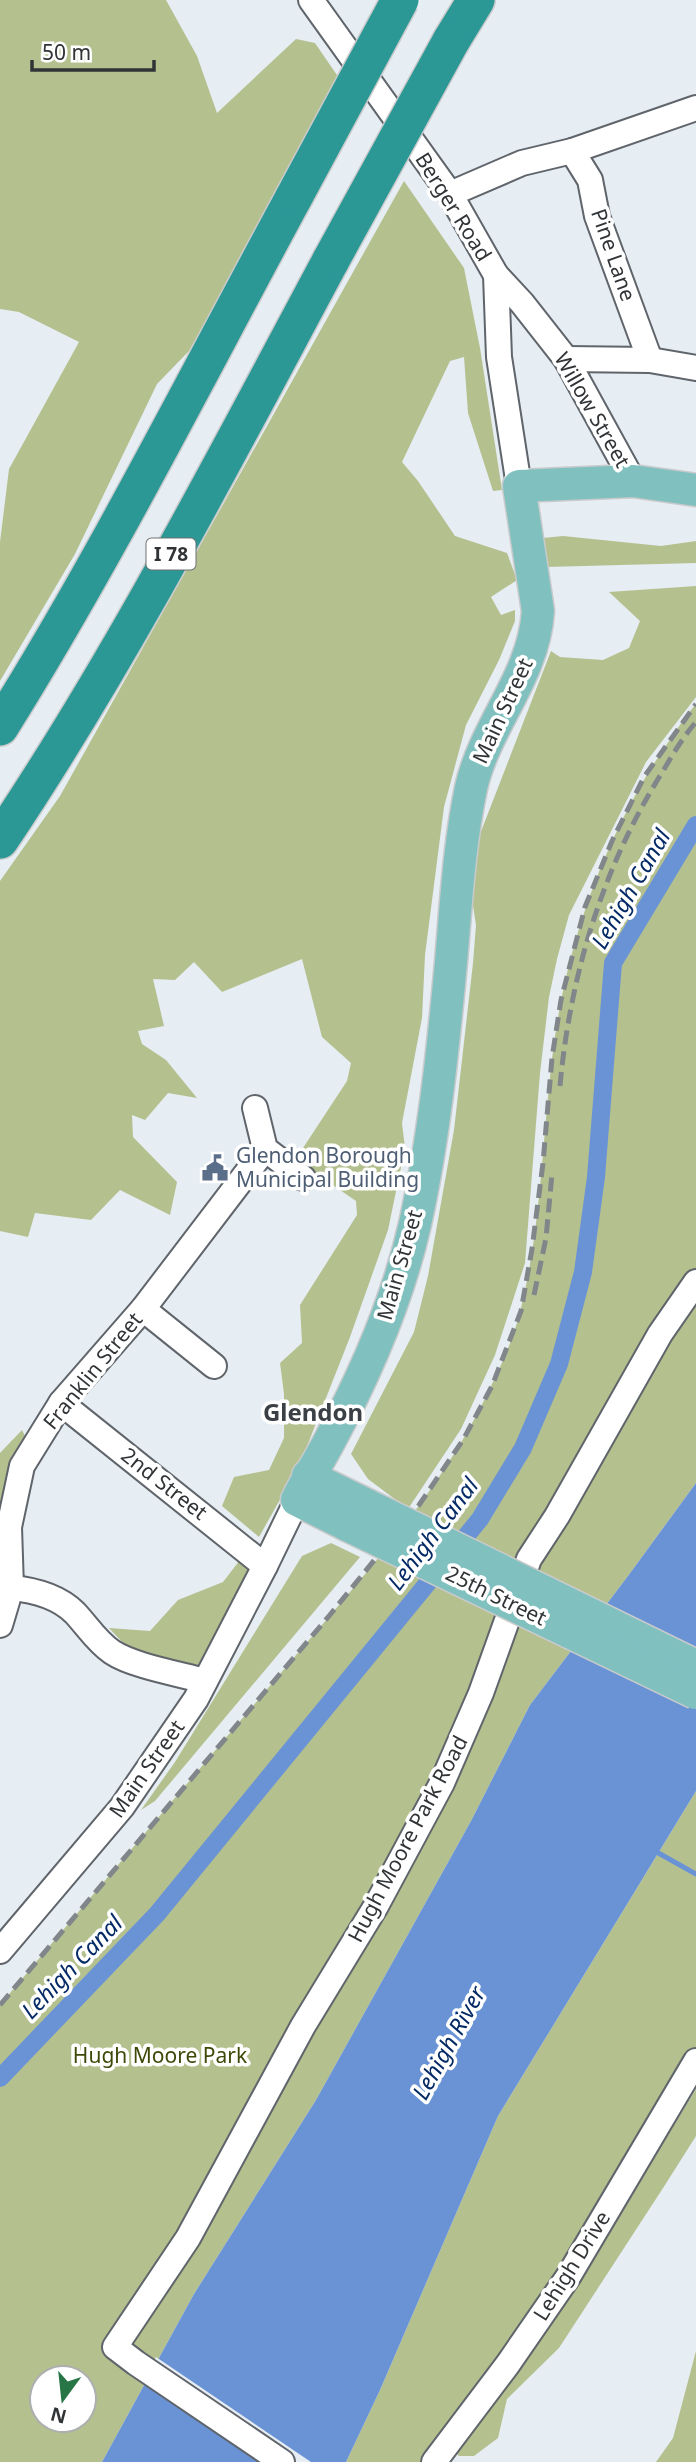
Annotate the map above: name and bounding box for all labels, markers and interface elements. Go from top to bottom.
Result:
scale bar [32,28,154,72]
text: 50 m [42,38,91,66]
street label: Berger Road [409,147,498,266]
street label: Pine Lane [585,205,643,305]
street label: Willow Street [549,347,637,473]
road number: I 78 [146,538,196,569]
street label: Main Street [465,653,539,768]
water label: Lehigh Canal [583,822,678,954]
place label: Glendon Borough Municipal Building [236,1141,419,1193]
public building icon: Glendon Borough Municipal Building [200,1153,230,1183]
street label: Main Street [370,1206,428,1323]
street label: Franklin Street [36,1306,148,1435]
district label: Glendon [263,1395,363,1428]
street label: 2nd Street [116,1441,214,1526]
water label: Lehigh Canal [379,1470,486,1596]
street label: 25th Street [441,1559,552,1632]
street label: Main Street [102,1714,190,1823]
street label: Hugh Moore Park Road [341,1730,474,1947]
water label: Lehigh Canal [14,1907,130,2025]
water label: Lehigh River [404,1979,493,2105]
park label: Hugh Moore Park [73,2041,248,2069]
street label: Lehigh Drive [526,2205,616,2326]
north arrow [28,2364,98,2434]
text: N [48,2401,69,2430]

